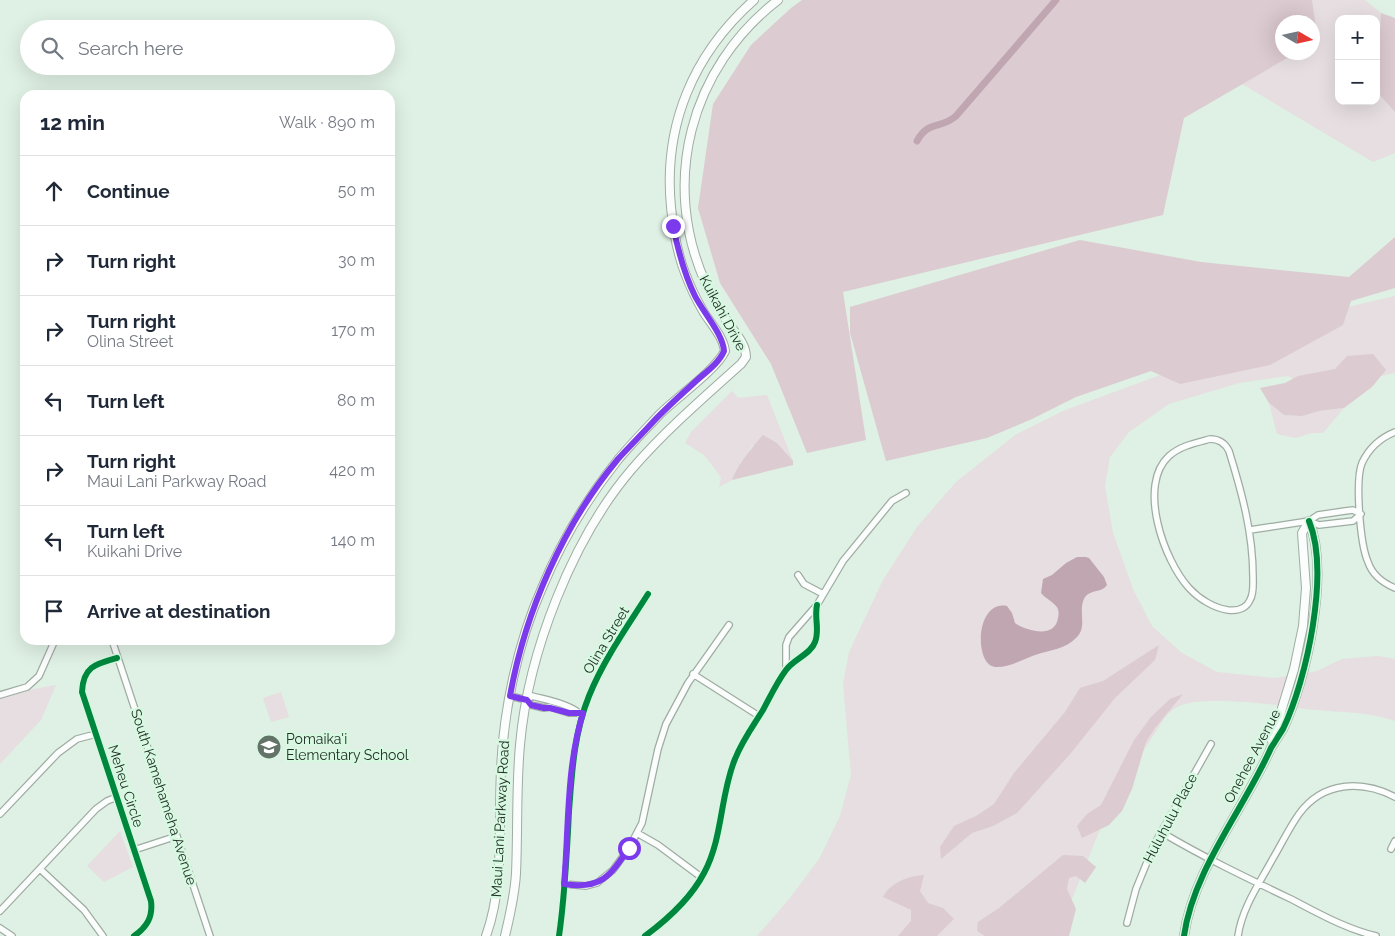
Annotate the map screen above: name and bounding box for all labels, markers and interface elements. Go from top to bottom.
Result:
north arrow [1275,15,1320,60]
map controls [1335,15,1380,105]
button: + [1335,15,1380,60]
search box [20,20,395,75]
icon: search [38,34,66,62]
text: Search here [78,37,184,59]
button: − [1335,60,1380,105]
text: 12 min [40,110,105,135]
text: Walk · 890 m [279,113,375,132]
icon: ahead [40,177,68,205]
text: Continue [87,180,170,202]
text: 50 m [338,181,375,200]
route end [662,215,685,238]
icon: right [40,247,68,275]
text: Turn right [87,250,176,272]
text: 30 m [338,251,375,270]
street label: Kuikahi Drive [696,272,750,354]
text: Turn right [87,310,176,332]
icon: right [40,317,68,345]
text: 170 m [331,321,375,340]
text: Olina Street [87,332,173,351]
icon: left [40,387,68,415]
text: Turn left [87,390,164,412]
text: 80 m [337,391,375,410]
text: Turn right [87,450,176,472]
icon: right [40,457,68,485]
text: 420 m [329,461,375,480]
text: Maui Lani Parkway Road [87,472,266,491]
text: Turn left [87,520,164,542]
icon: left [40,527,68,555]
text: 140 m [331,531,375,550]
text: Kuikahi Drive [87,542,182,561]
icon: arrive [40,597,68,625]
text: Arrive at destination [87,600,271,622]
street label: Olina Street [580,603,632,677]
street label: Onehee Avenue [1221,706,1283,806]
street label: South Kamehameha Avenue [128,707,200,887]
place label: Pomaika'i Elementary School [286,731,409,763]
school or university icon: Pomaika'i Elementary School [256,734,282,760]
street label: Maui Lani Parkway Road [488,740,512,898]
street label: Meheu Circle [105,743,147,829]
street label: Huluhulu Place [1140,771,1200,865]
route start [618,837,641,860]

